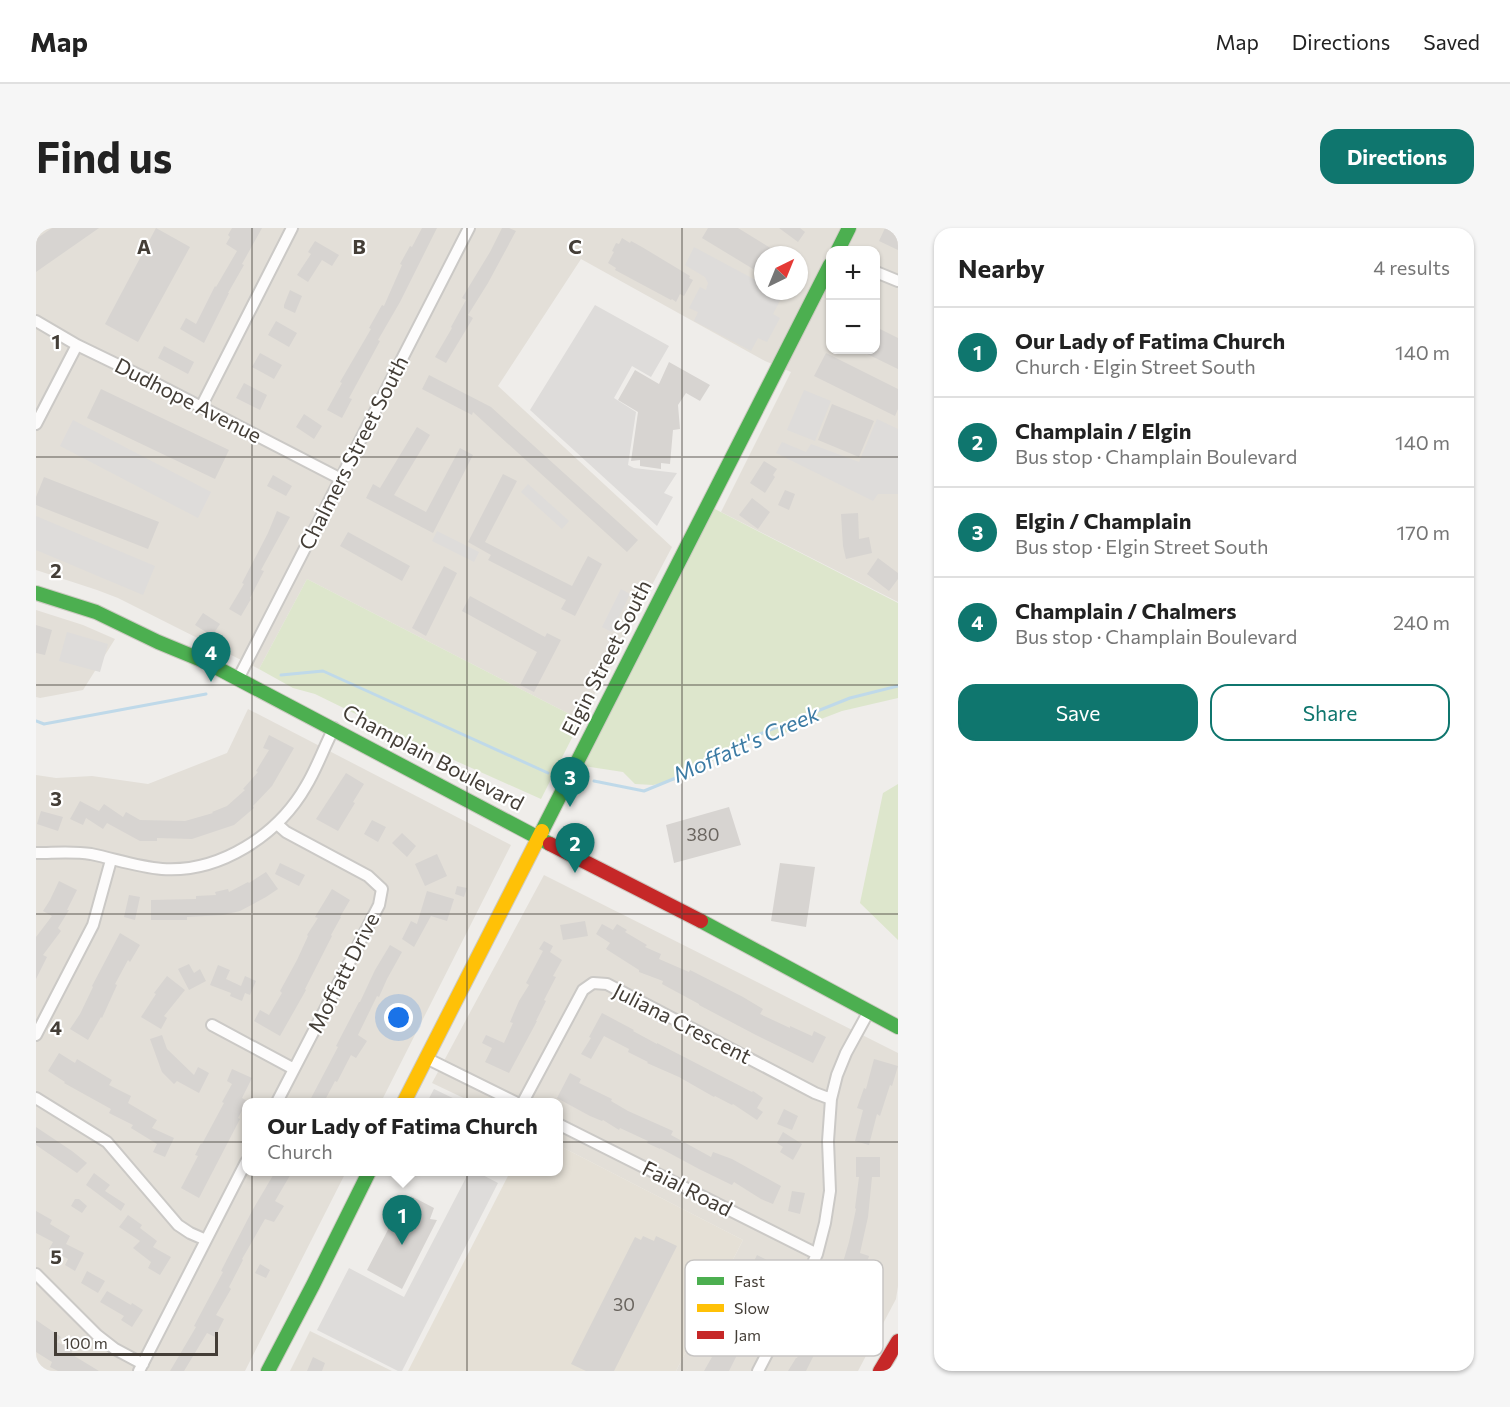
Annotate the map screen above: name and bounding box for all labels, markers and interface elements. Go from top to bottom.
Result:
text: Map [30,24,88,58]
text: Map [1216,29,1259,54]
text: Directions [1292,29,1390,54]
text: Saved [1423,29,1480,54]
button: Directions [1320,129,1474,184]
text: Find us [36,130,172,182]
text: A [137,234,151,258]
text: B [352,234,366,258]
text: C [568,234,582,258]
north arrow [754,246,808,300]
map controls [826,246,880,354]
button: + [826,246,880,300]
text: Nearby [958,252,1045,283]
text: 4 results [1373,255,1450,279]
button: − [826,300,880,354]
text: Our Lady of Fatima Church [1015,327,1285,354]
text: 1 [51,329,61,353]
text: 1 [973,340,982,364]
text: 140 m [1395,340,1450,364]
street label: Chalmers Street South [293,351,412,553]
street label: Dudhope Avenue [111,352,266,447]
text: Church · Elgin Street South [1015,354,1256,378]
text: Champlain / Elgin [1015,417,1191,444]
text: 2 [972,430,983,454]
text: 140 m [1395,430,1450,454]
text: Bus stop · Champlain Boulevard [1015,444,1297,468]
text: Elgin / Champlain [1015,507,1191,534]
text: 3 [972,520,983,544]
text: 170 m [1397,520,1450,544]
text: Bus stop · Elgin Street South [1015,534,1268,558]
text: 2 [50,558,62,582]
street label: Elgin Street South [556,575,656,739]
text: Champlain / Chalmers [1015,597,1237,624]
text: 4 [971,610,984,634]
text: 240 m [1393,610,1450,634]
text: Bus stop · Champlain Boulevard [1015,624,1297,648]
pin: 4 [192,632,231,682]
button: Save [958,684,1198,741]
button: Share [1210,684,1450,741]
street label: Champlain Boulevard [339,698,529,815]
water label: Moffatt's Creek [668,699,824,788]
pin: 3 [550,758,590,807]
text: 3 [50,786,62,810]
house number: 380 [687,823,719,845]
pin: 2 [556,824,594,873]
street label: Moffatt Drive [302,908,384,1036]
street label: Juliana Crescent [609,977,756,1068]
your location [384,1003,413,1032]
text: 4 [50,1015,62,1039]
popup [242,1098,563,1176]
text: Our Lady of Fatima Church [267,1112,538,1139]
text: Church [267,1139,333,1163]
street label: Faial Road [639,1154,737,1221]
pin: 1 [382,1196,422,1245]
text: 5 [50,1244,62,1268]
legend [685,1260,883,1356]
text: Fast [734,1271,765,1290]
house number: 30 [613,1293,635,1315]
text: Slow [734,1298,770,1317]
text: Jam [734,1325,761,1344]
scale bar [54,1329,218,1356]
text: 100 m [63,1333,108,1352]

